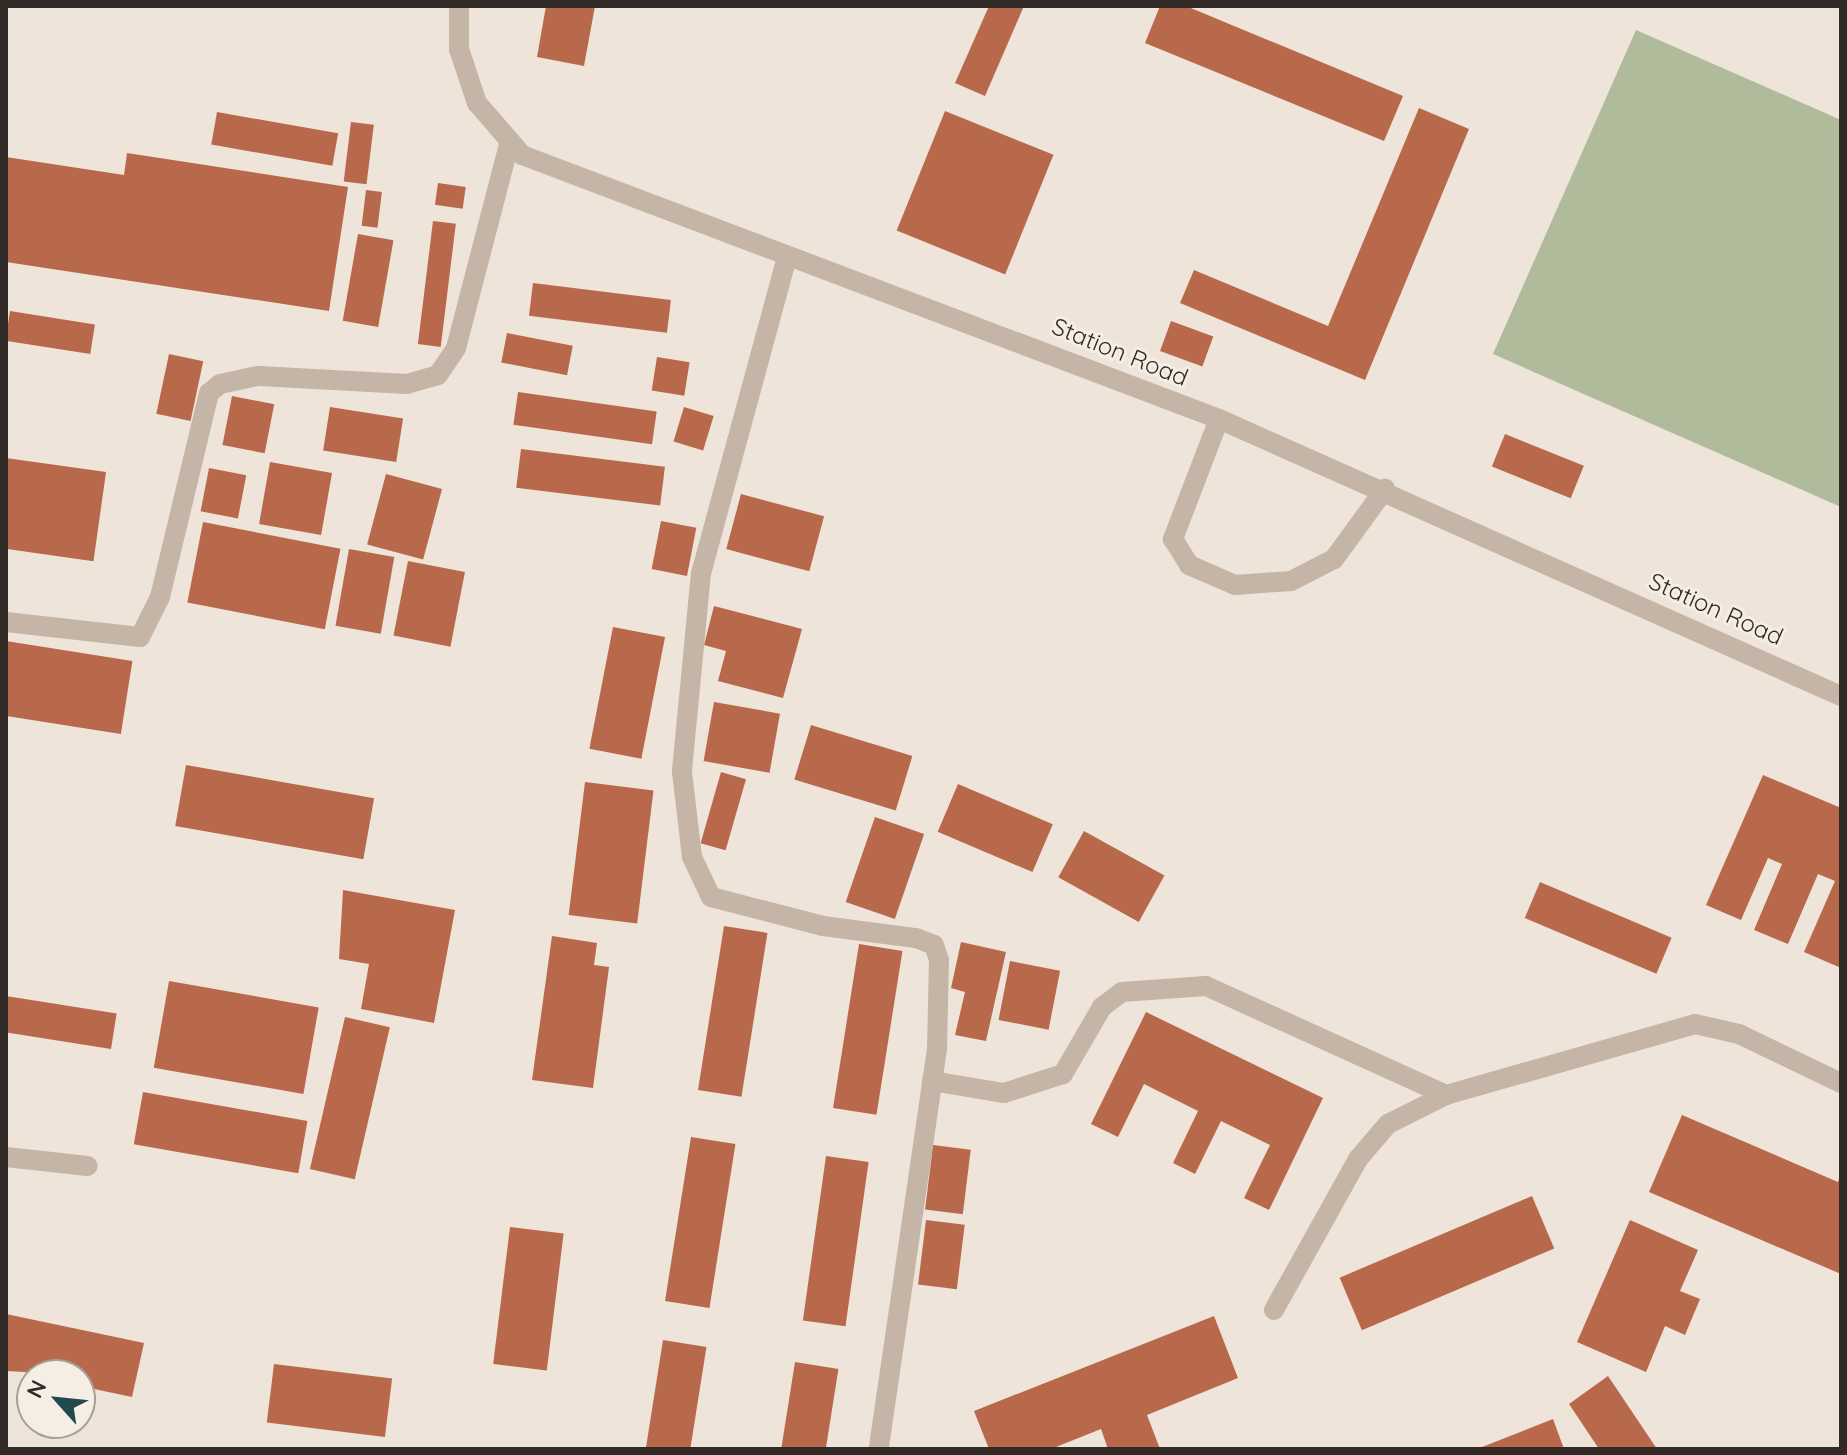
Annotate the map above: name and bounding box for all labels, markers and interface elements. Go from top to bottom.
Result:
street label: Station Road [1048,312,1192,392]
street label: Station Road [1644,567,1788,651]
north arrow [16,1359,96,1439]
text: N [20,1375,53,1403]

